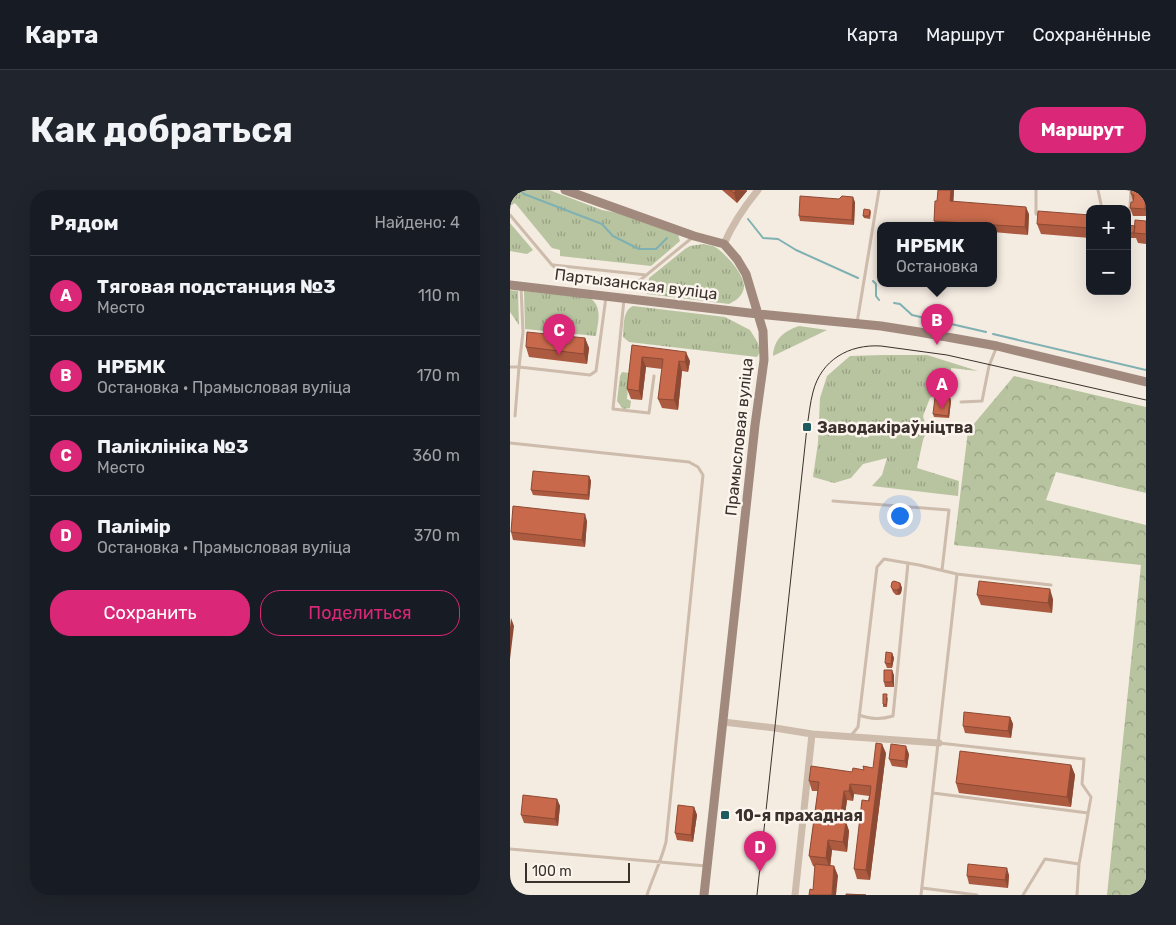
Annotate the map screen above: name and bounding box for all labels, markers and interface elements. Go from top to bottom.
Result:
text: Карта [25,21,98,49]
text: Карта [847,24,898,46]
text: Маршрут [926,24,1005,46]
text: Сохранённые [1033,24,1151,46]
button: Маршрут [1019,107,1146,153]
text: Как добраться [30,109,293,151]
map controls [1086,205,1131,295]
button: + [1086,205,1131,250]
text: Рядом [50,210,119,235]
text: Найдено: 4 [375,213,460,232]
popup [877,222,997,287]
text: НРБМК [896,234,965,257]
button: − [1086,250,1131,295]
text: Остановка [896,257,978,276]
street label: Партызанская вуліца [553,265,719,303]
text: Тяговая подстанция №3 [97,275,336,298]
text: A [60,286,72,305]
text: 110 m [418,286,460,305]
text: Место [97,298,145,317]
pin: B [921,304,953,345]
pin: C [543,314,575,355]
text: НРБМК [97,355,166,378]
street label: Прамысловая вуліца [721,357,757,517]
text: B [60,366,72,385]
text: 170 m [417,366,460,385]
pin: A [926,368,958,409]
text: Остановка · Прамысловая вуліца [97,378,351,397]
place label: Заводакіраўніцтва [817,418,973,437]
marker: Заводакіраўніцтва [801,421,813,433]
text: Паліклініка №3 [97,435,249,458]
text: C [60,446,72,465]
text: 360 m [412,446,460,465]
text: Место [97,458,145,477]
your location [887,503,913,529]
text: Палімір [97,515,171,538]
text: D [60,526,72,545]
text: 370 m [414,526,460,545]
text: Остановка · Прамысловая вуліца [97,538,351,557]
button: Сохранить [50,590,250,636]
button: Поделиться [260,590,460,636]
place label: 10-я прахадная [735,806,863,825]
marker: 10-я прахадная [719,809,731,821]
pin: D [744,831,776,872]
scale bar [525,860,630,883]
text: 100 m [532,863,572,880]

